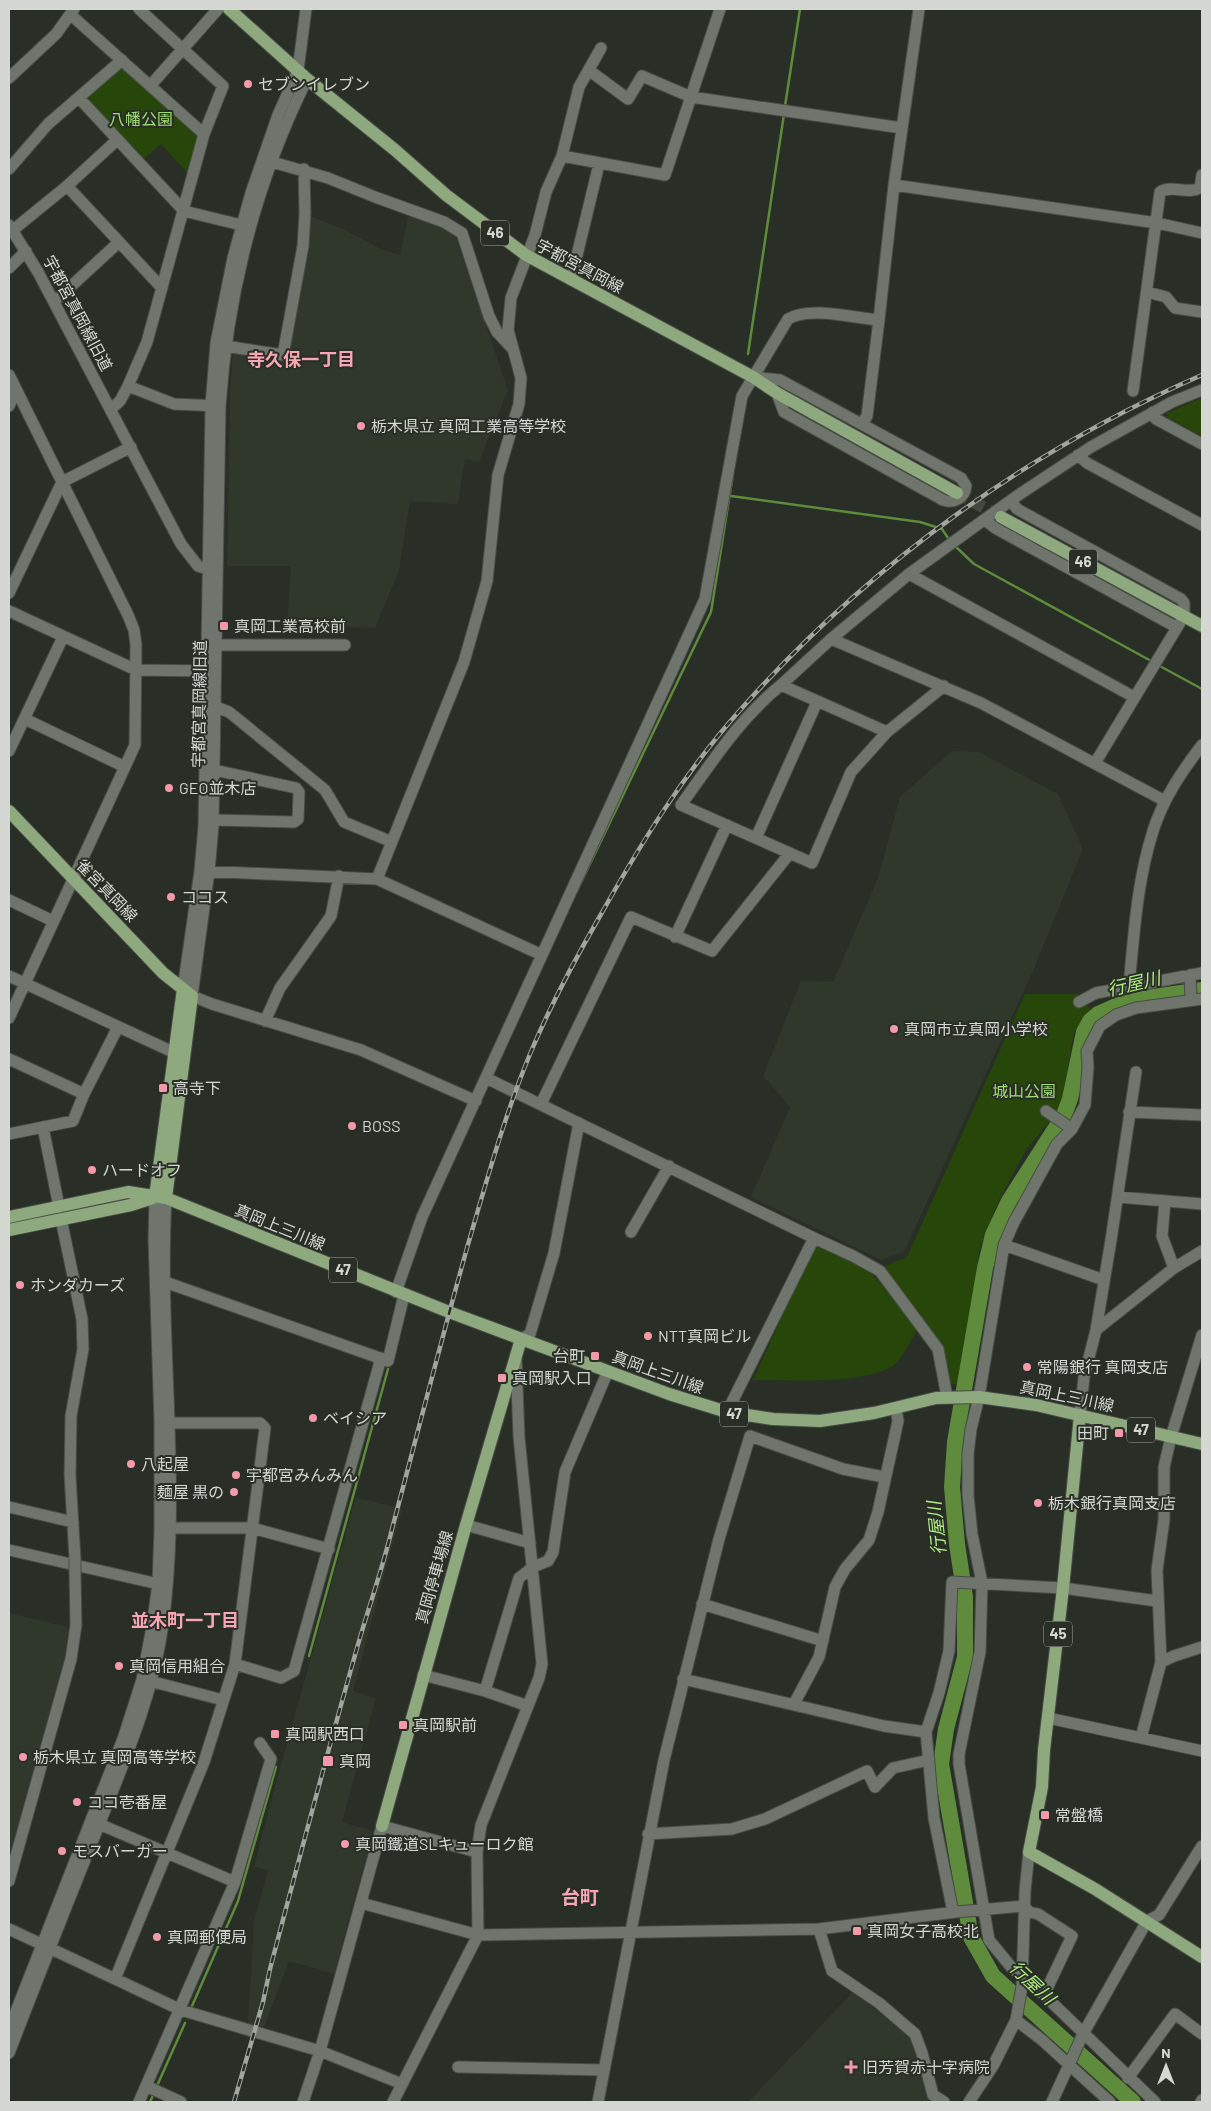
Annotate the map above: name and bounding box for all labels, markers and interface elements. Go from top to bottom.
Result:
place label: セブンイレブン [258,74,370,93]
marker: セブンイレブン [242,78,254,90]
park label: 八幡公園 [109,109,173,128]
road number: 46 [481,220,509,246]
street label: 宇都宮真岡線 [533,235,627,296]
street label: 宇都宮真岡線旧道 [40,252,117,374]
district label: 寺久保一丁目 [247,348,355,370]
place label: 栃木県立 真岡工業高等学校 [371,416,566,435]
marker: 栃木県立 真岡工業高等学校 [355,420,367,432]
road number: 46 [1069,550,1097,574]
place label: 真岡工業高校前 [234,616,346,635]
marker: 真岡工業高校前 [218,620,230,632]
street label: 宇都宮真岡線旧道 [188,640,209,768]
place label: GEO並木店 [179,778,256,797]
marker: GEO並木店 [163,782,175,794]
street label: 雀宮真岡線 [73,854,142,925]
place label: ココス [181,887,229,906]
marker: ココス [165,891,177,903]
water label: 行屋川 [1105,966,1165,1000]
place label: 真岡市立真岡小学校 [904,1019,1048,1038]
marker: 真岡市立真岡小学校 [888,1023,900,1035]
place label: 高寺下 [173,1078,221,1097]
park label: 城山公園 [992,1081,1056,1100]
marker: 高寺下 [157,1082,169,1094]
place label: BOSS [362,1116,401,1135]
marker: BOSS [346,1120,358,1132]
place label: ハードオフ [102,1160,182,1179]
marker: ハードオフ [86,1164,98,1176]
street label: 真岡上三川線 [232,1200,328,1253]
road number: 47 [329,1258,357,1282]
place label: ホンダカーズ [30,1275,125,1294]
marker: ホンダカーズ [14,1279,26,1291]
place label: NTT真岡ビル [658,1326,751,1345]
marker: NTT真岡ビル [642,1330,654,1342]
place label: 台町 [553,1346,585,1365]
street label: 真岡上三川線 [610,1346,707,1397]
marker: 台町 [589,1350,601,1362]
place label: 常陽銀行 真岡支店 [1037,1357,1168,1376]
marker: 常陽銀行 真岡支店 [1021,1361,1033,1373]
place label: 真岡駅入口 [512,1368,592,1387]
marker: 真岡駅入口 [496,1372,508,1384]
street label: 真岡上三川線 [1018,1376,1116,1415]
road number: 47 [720,1402,748,1426]
place label: ベイシア [323,1408,387,1427]
marker: ベイシア [307,1412,319,1424]
road number: 47 [1127,1418,1155,1442]
place label: 田町 [1077,1423,1109,1442]
marker: 田町 [1113,1427,1125,1439]
place label: 八起屋 [141,1454,189,1473]
marker: 八起屋 [125,1458,137,1470]
place label: 宇都宮みんみん [246,1465,358,1484]
marker: 宇都宮みんみん [230,1469,242,1481]
place label: 麺屋 黒の [157,1482,224,1501]
marker: 麺屋 黒の [228,1486,240,1498]
place label: 栃木銀行真岡支店 [1048,1493,1176,1512]
marker: 栃木銀行真岡支店 [1032,1497,1044,1509]
water label: 行屋川 [922,1498,950,1556]
street label: 真岡停車場線 [411,1528,456,1626]
district label: 並木町一丁目 [131,1609,239,1631]
road number: 45 [1044,1622,1072,1646]
place label: 真岡信用組合 [129,1656,225,1675]
marker: 真岡信用組合 [113,1660,125,1672]
place label: 真岡駅前 [413,1715,477,1734]
marker: 真岡駅前 [397,1719,409,1731]
place label: 真岡駅西口 [285,1724,365,1743]
marker: 真岡駅西口 [269,1728,281,1740]
place label: 栃木県立 真岡高等学校 [33,1747,196,1766]
marker: 栃木県立 真岡高等学校 [17,1751,29,1763]
place label: 真岡 [339,1751,371,1770]
marker: 真岡 [321,1754,335,1768]
place label: ココ壱番屋 [87,1792,167,1811]
marker: ココ壱番屋 [71,1796,83,1808]
place label: 常盤橋 [1055,1805,1103,1824]
marker: 常盤橋 [1039,1809,1051,1821]
place label: 真岡鐵道SLキューロク館 [355,1834,533,1853]
marker: 真岡鐵道SLキューロク館 [339,1838,351,1850]
place label: モスバーガー [72,1841,168,1860]
marker: モスバーガー [56,1845,68,1857]
district label: 台町 [561,1885,599,1908]
place label: 真岡女子高校北 [867,1921,979,1940]
marker: 真岡女子高校北 [851,1925,863,1937]
place label: 真岡郵便局 [167,1927,247,1946]
marker: 真岡郵便局 [151,1931,163,1943]
water label: 行屋川 [1005,1956,1061,2010]
north arrow [1141,2041,1191,2091]
text: N [1161,2044,1171,2061]
place label: 旧芳賀赤十字病院 [862,2057,990,2076]
marker: 旧芳賀赤十字病院 [844,2060,858,2074]

